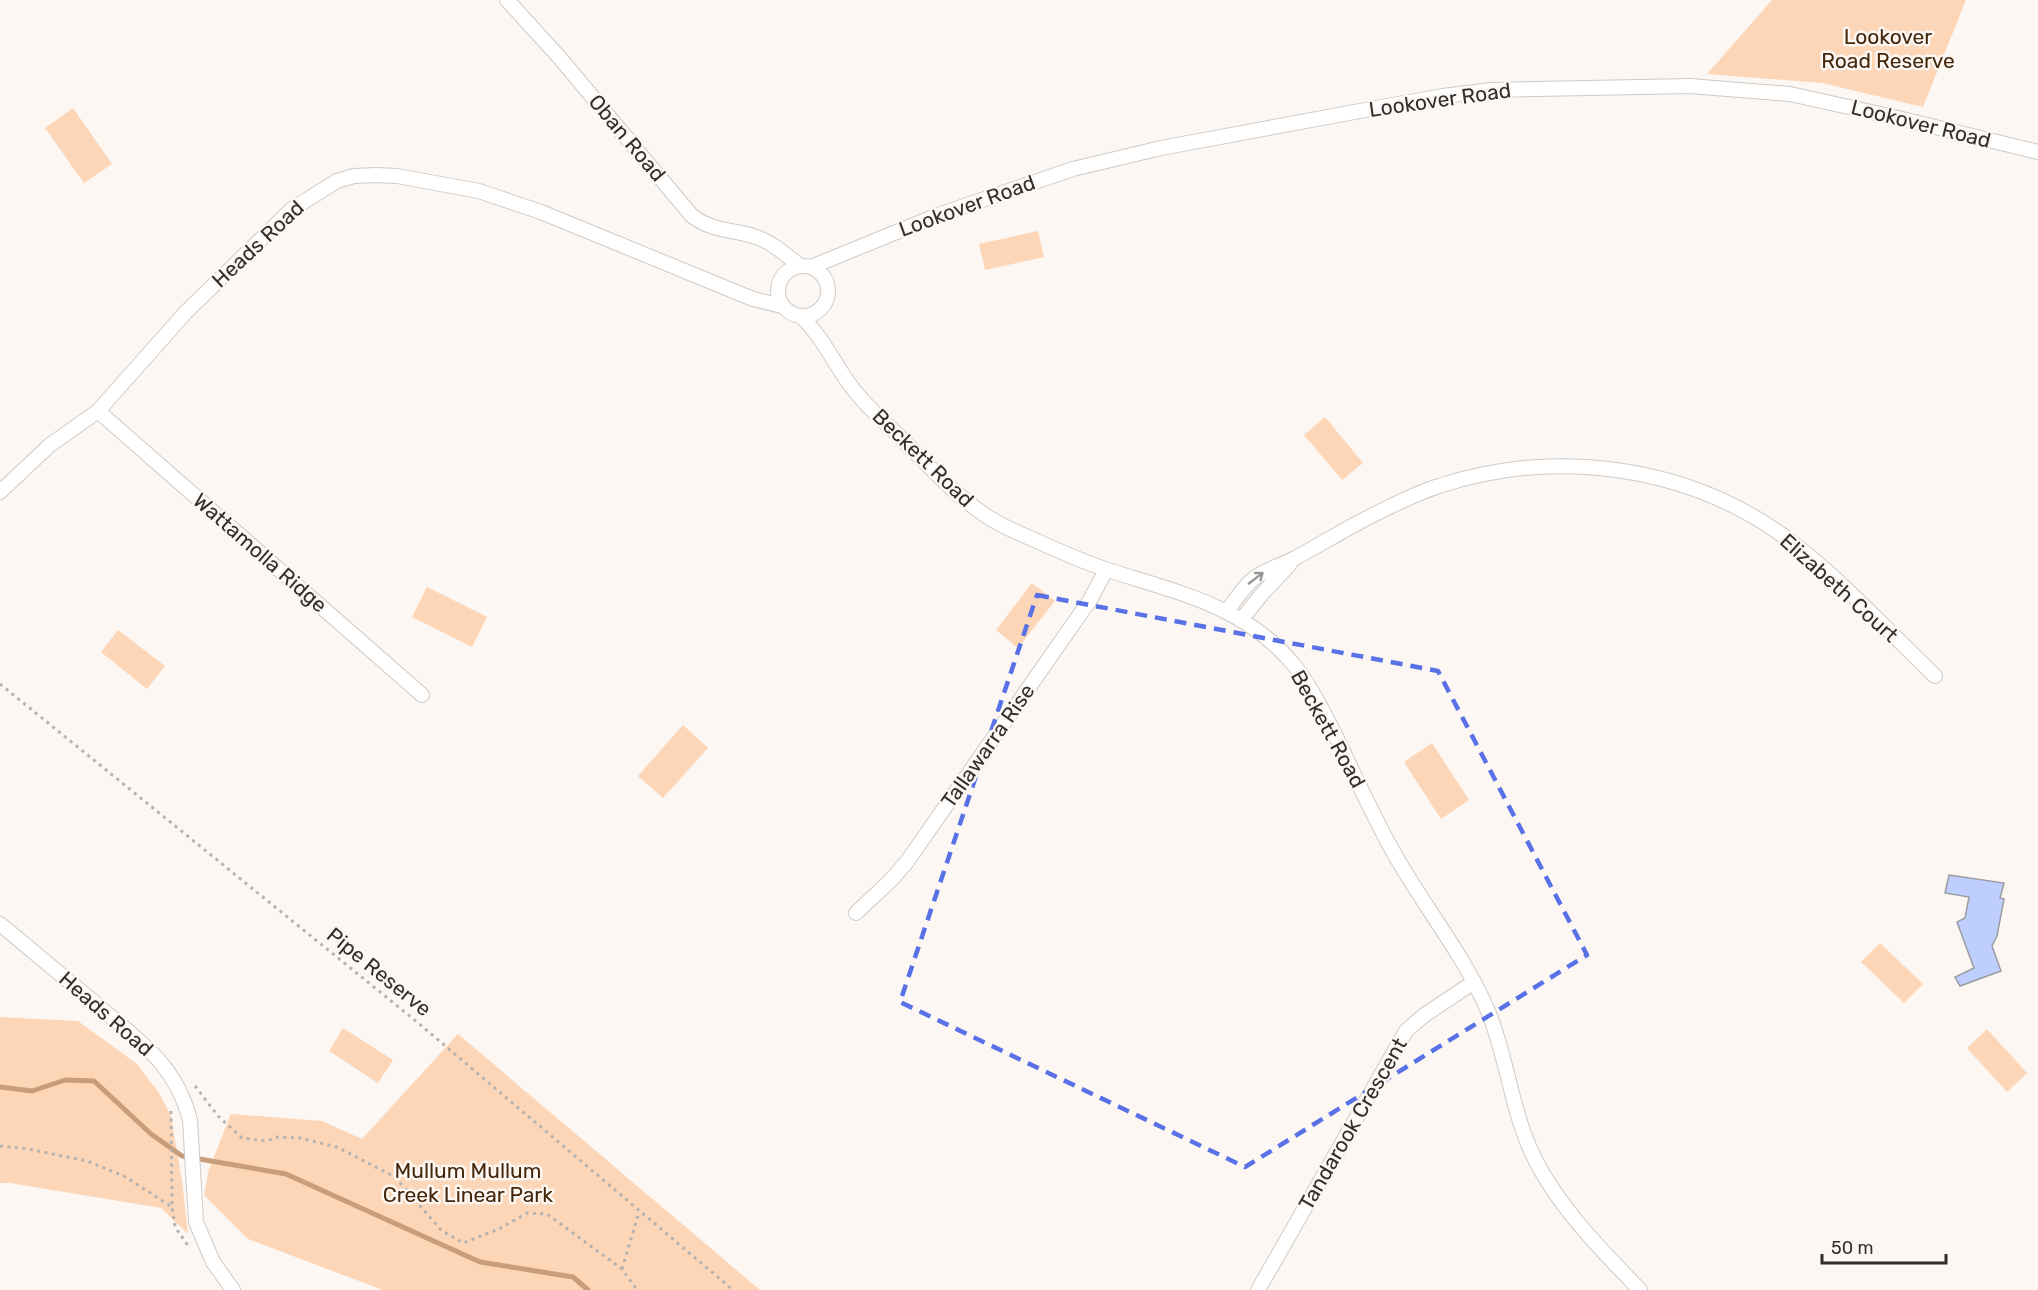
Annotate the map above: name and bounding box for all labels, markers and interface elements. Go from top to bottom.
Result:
park label: Lookover Road Reserve [1821,24,1955,73]
street label: Lookover Road [1367,77,1513,122]
street label: Oban Road [584,89,671,186]
street label: Lookover Road [1849,94,1994,153]
street label: Lookover Road [895,169,1038,242]
street label: Heads Road [207,195,309,292]
street label: Beckett Road [868,403,979,512]
street label: Wattamolla Ridge [188,488,332,618]
street label: Elizabeth Court [1775,528,1904,647]
one-way arrow [1248,572,1264,584]
street label: Beckett Road [1286,666,1371,792]
street label: Tallawarra Rise [936,679,1040,812]
street label: Pipe Reserve [322,922,436,1021]
street label: Heads Road [54,966,158,1061]
street label: Tandarook Crescent [1293,1033,1412,1214]
park label: Mullum Mullum Creek Linear Park [383,1158,553,1207]
scale bar [1822,1227,1946,1265]
text: 50 m [1831,1237,1874,1259]

